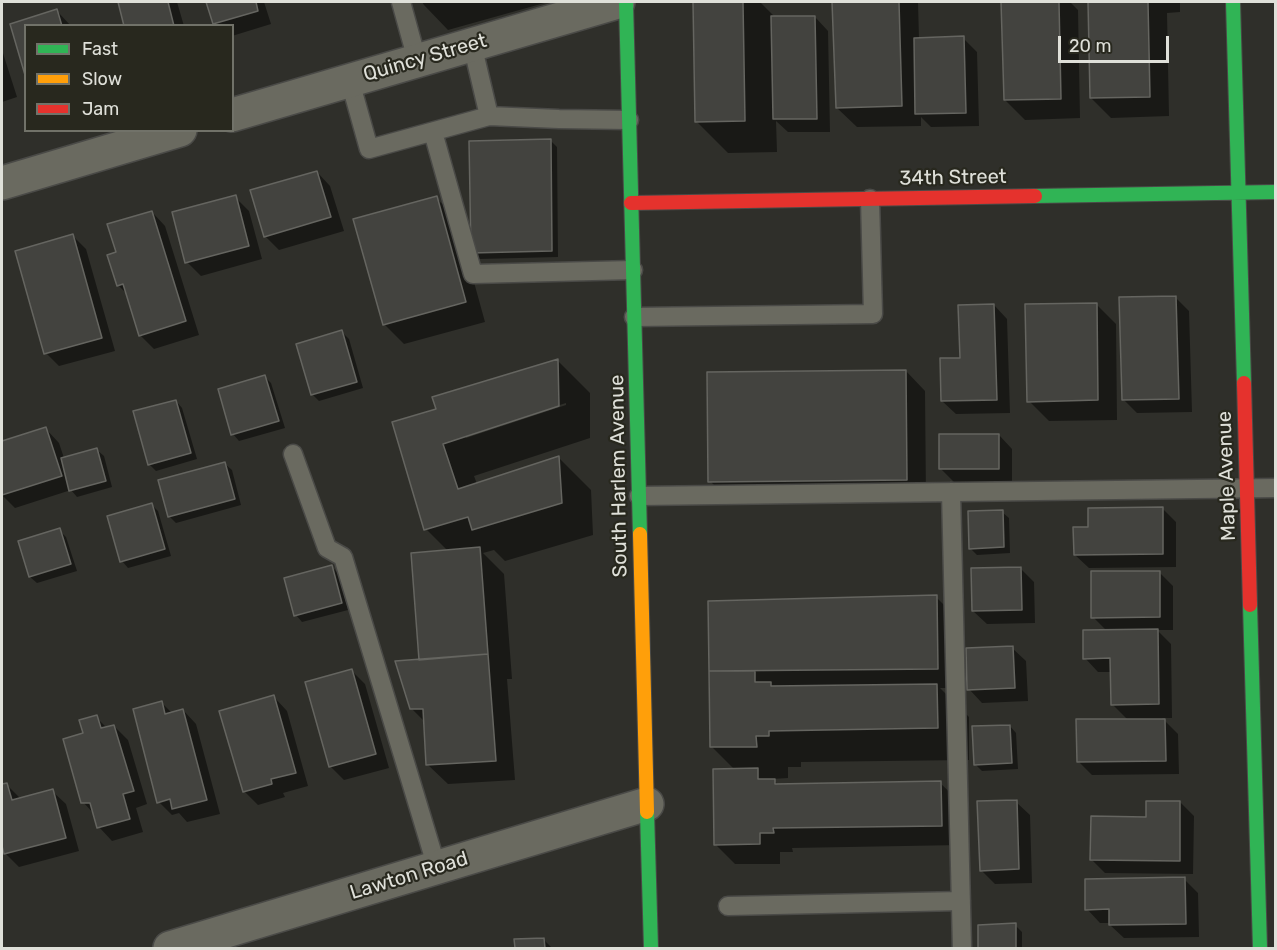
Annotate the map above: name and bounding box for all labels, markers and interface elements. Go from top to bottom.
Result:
legend [24,24,234,132]
scale bar [1061,24,1172,62]
street label: Quincy Street [361,29,489,87]
text: 20 m [1069,35,1111,57]
text: Fast [82,38,118,60]
text: Slow [82,68,122,90]
text: Jam [82,98,119,120]
street label: 34th Street [899,165,1007,191]
street label: South Harlem Avenue [605,375,633,577]
street label: Maple Avenue [1213,411,1241,541]
street label: Lawton Road [347,847,471,905]

